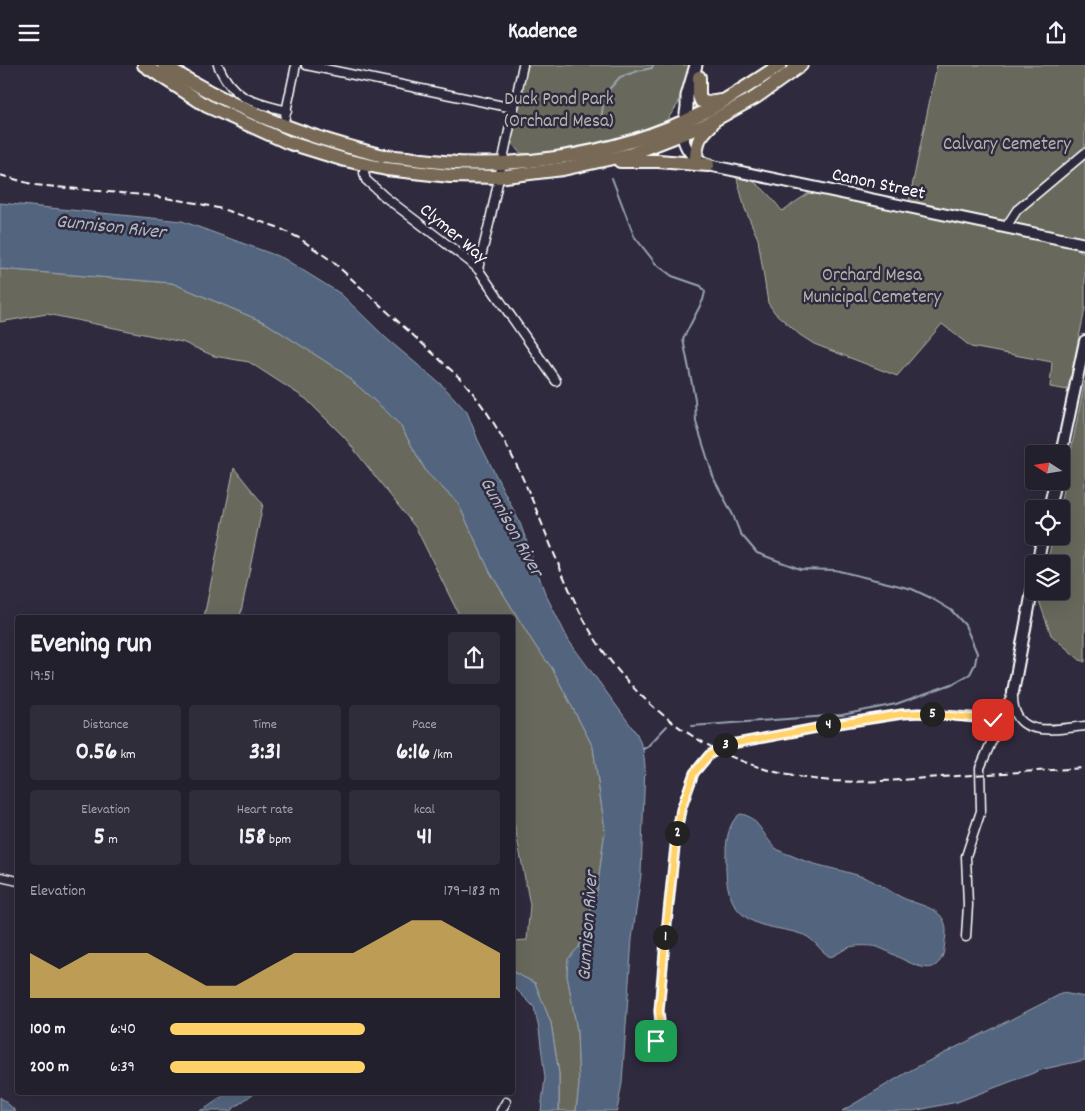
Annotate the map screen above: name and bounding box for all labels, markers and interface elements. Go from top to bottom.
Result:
text: Kadence [508,17,577,48]
icon: menu [15,19,43,47]
icon: share [1042,19,1070,47]
park label: Duck Pond Park (Orchard Mesa) [504,87,614,136]
park label: Calvary Cemetery [943,132,1071,159]
street label: Canon Street [829,162,927,208]
street label: Clymer Way [413,198,493,272]
water label: Gunnison River [55,208,169,248]
park label: Orchard Mesa Municipal Cemetery [803,263,942,312]
north arrow [1025,445,1070,490]
map controls [1025,445,1070,600]
water label: Gunnison River [471,473,551,585]
button: locate [1025,500,1070,545]
button: layers [1025,555,1070,600]
text: Evening run [30,626,152,666]
button: share [448,632,500,684]
text: 19:51 [30,665,54,688]
pin [972,699,1014,741]
pin: 5 [920,701,944,727]
text: 5 [929,704,936,724]
icon: check [979,706,1007,734]
pin: 4 [816,713,840,737]
text: Distance [83,715,129,735]
text: Time [253,715,277,735]
text: Pace [412,715,437,735]
text: 4 [826,715,831,735]
pin: 3 [712,733,738,757]
text: 0.56 [76,735,117,771]
text: 3:31 [249,735,281,771]
text: 6:16 [396,735,430,771]
text: 3 [722,735,729,755]
text: km [117,745,136,765]
text: /km [430,745,453,765]
text: Elevation [81,800,130,820]
text: Heart rate [237,800,293,820]
text: kcal [414,800,435,820]
text: 5 [93,820,105,856]
text: 158 [239,820,266,856]
text: 41 [416,820,432,856]
pin: 2 [664,821,690,845]
text: 2 [674,823,681,843]
text: m [105,830,118,850]
text: bpm [266,830,291,850]
water label: Gunnison River [571,868,607,982]
text: Elevation [30,880,86,903]
text: 179–183 m [443,880,500,903]
pin: 1 [652,925,678,949]
text: 1 [664,927,667,947]
text: 100 m [30,1018,66,1041]
text: 6:40 [110,1018,136,1041]
pin [635,1020,677,1062]
icon: arrive [642,1027,670,1055]
text: 200 m [30,1056,69,1079]
text: 6:39 [110,1056,135,1079]

